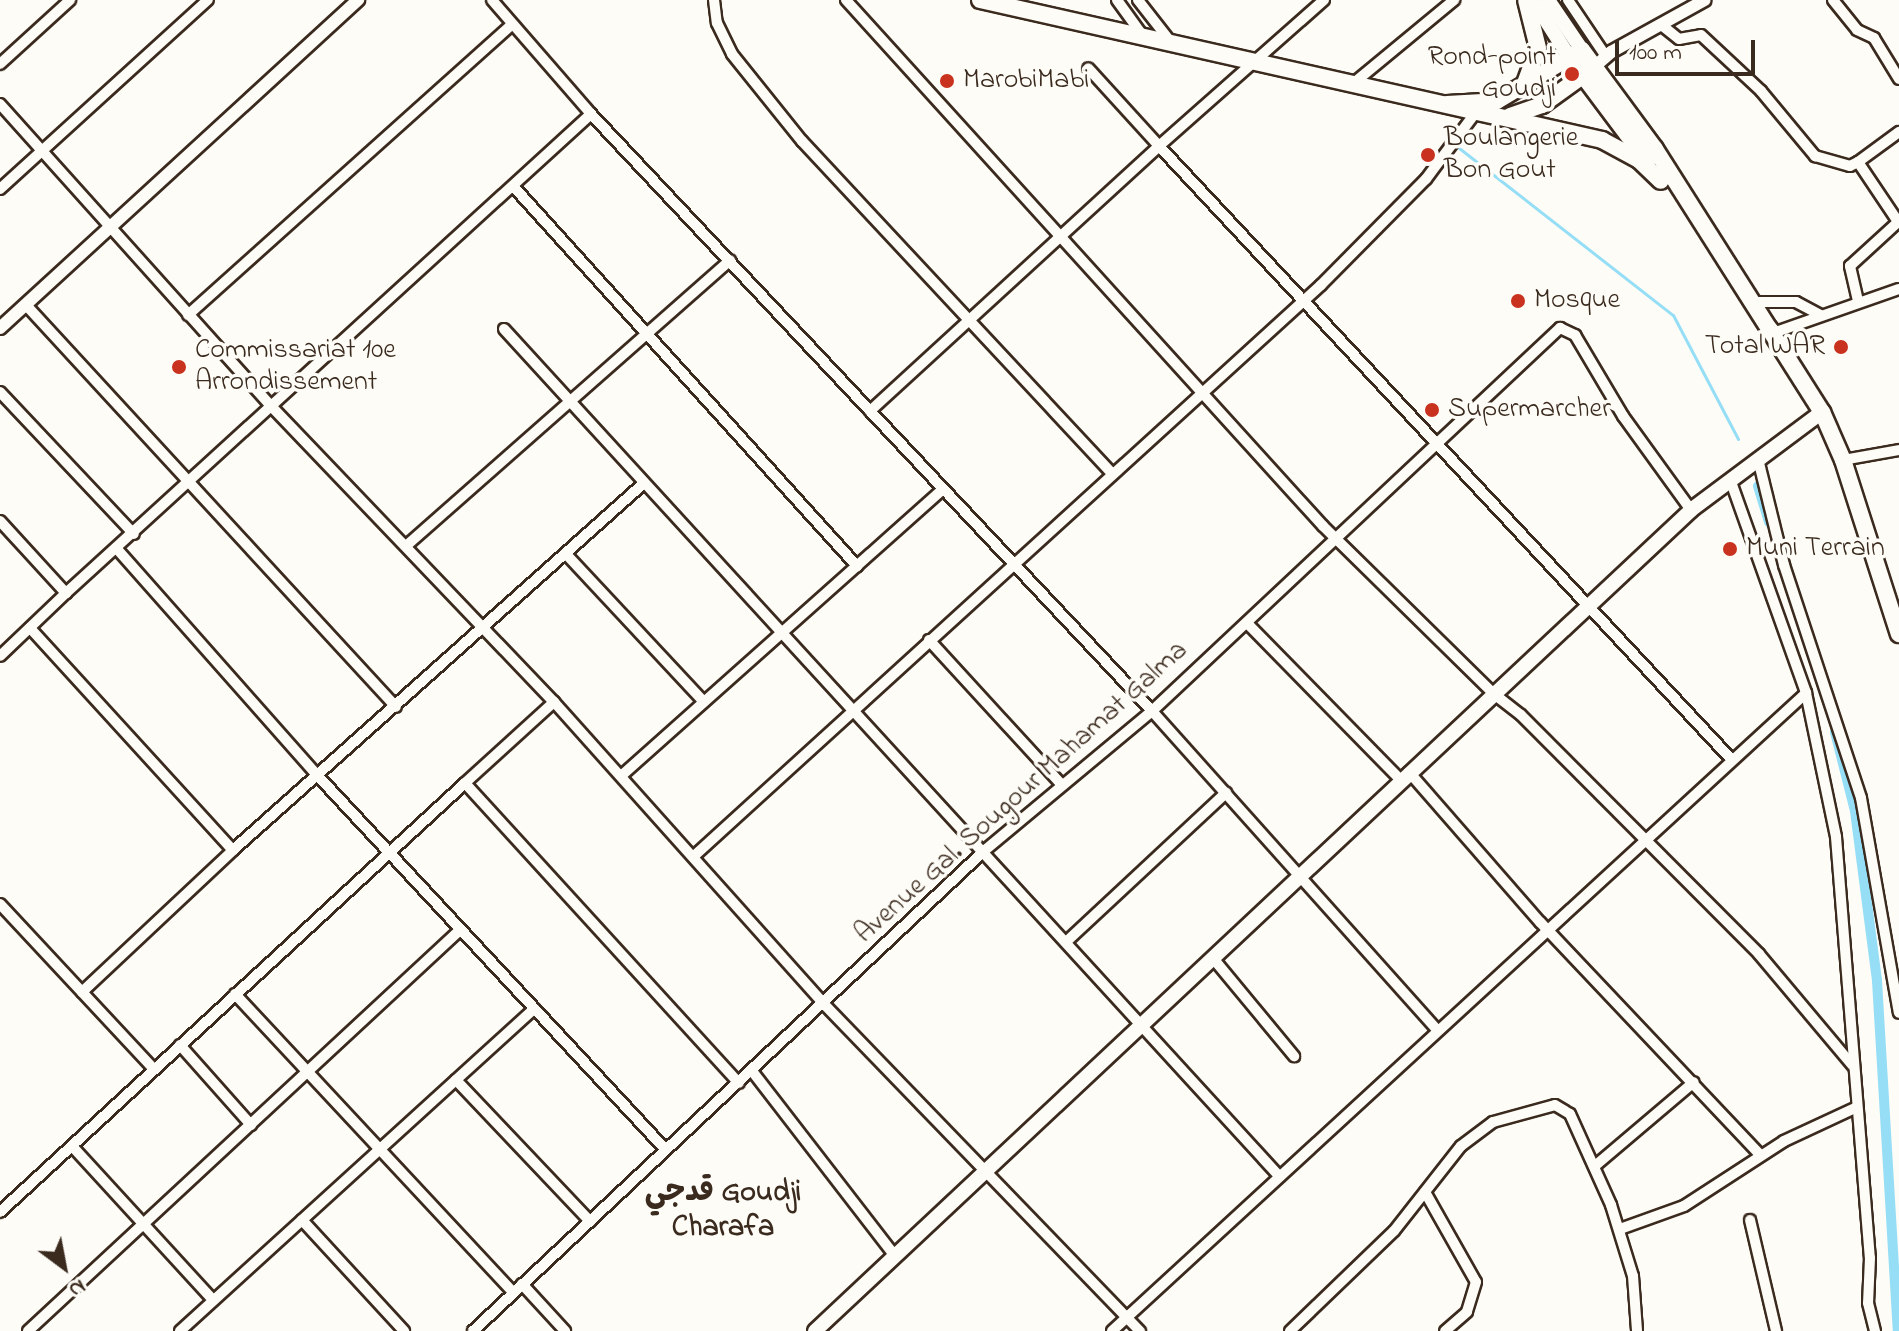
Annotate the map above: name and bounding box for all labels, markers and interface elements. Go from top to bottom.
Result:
scale bar [1619,24,1759,74]
text: 100 m [1629,36,1682,71]
place label: Rond-point Goudji [1428,41,1556,107]
place label: MarobiMabi [963,64,1089,98]
marker: Rond-point Goudji [1563,65,1581,83]
marker: MarobiMabi [938,72,956,90]
place label: Boulangerie Bon Gout [1444,122,1578,188]
marker: Boulangerie Bon Gout [1419,146,1437,164]
place label: Mosque [1534,284,1620,318]
marker: Mosque [1509,292,1527,310]
place label: Total WAR [1705,330,1825,364]
place label: Commissariat 10e Arrondissement [195,334,396,400]
marker: Total WAR [1832,338,1850,356]
marker: Commissariat 10e Arrondissement [170,358,188,376]
place label: Supermarcher [1448,393,1611,427]
marker: Supermarcher [1423,401,1441,419]
place label: Muni Terrain [1746,532,1885,566]
marker: Muni Terrain [1721,540,1739,558]
street label: Avenue Gal. Sougour Mahamat Galma [849,635,1195,951]
district label: قدجي Goudji Charafa [645,1175,801,1246]
north arrow [24,1227,104,1307]
text: N [62,1270,92,1305]

